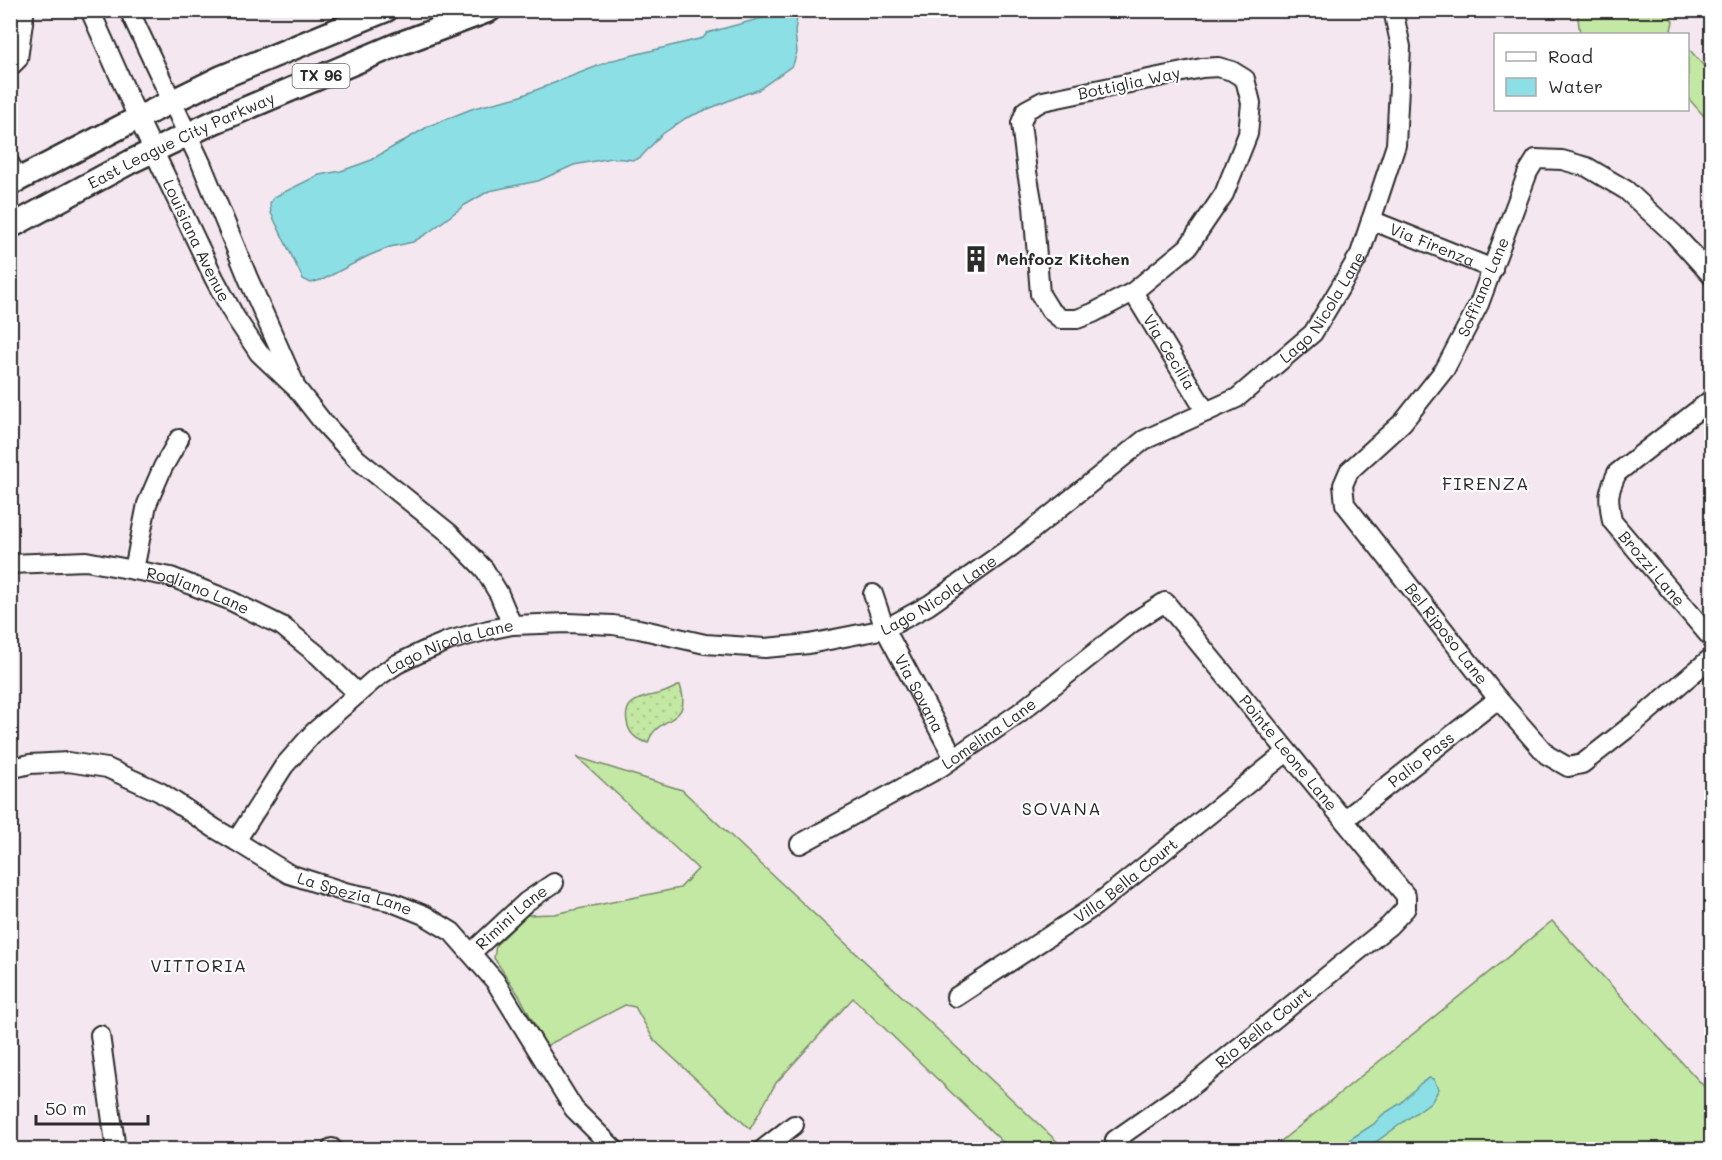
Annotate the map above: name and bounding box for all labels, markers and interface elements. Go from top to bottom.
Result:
legend [1494,33,1689,111]
text: Road [1548,44,1593,68]
street label: Bottiglia Way [1076,61,1182,104]
road number: TX 96 [292,64,350,88]
text: Water [1548,74,1603,98]
street label: East League City Parkway [84,87,277,193]
street label: Louisiana Avenue [159,176,236,305]
street label: Via Firenza [1387,218,1478,271]
street label: Soffiano Lane [1452,234,1513,340]
building icon: Mehfooz Kitchen [961,244,991,274]
street label: Lago Nicola Lane [1275,247,1369,367]
place label: Mehfooz Kitchen [996,248,1129,269]
street label: Via Cecilia [1139,310,1201,393]
district label: FIRENZA [1442,471,1530,495]
street label: Brozzi Lane [1615,526,1690,610]
street label: Lago Nicola Lane [876,550,1000,640]
street label: Rogliano Lane [145,562,253,618]
street label: Bel Riposo Lane [1401,578,1493,688]
street label: Lago Nicola Lane [382,614,515,678]
street label: Via Sovana [890,650,949,736]
street label: Pointe Leone Lane [1235,690,1343,815]
street label: Lomelina Lane [937,693,1040,774]
street label: Palio Pass [1383,727,1458,792]
district label: SOVANA [1022,796,1102,820]
street label: Villa Bella Court [1070,833,1182,927]
street label: La Spezia Lane [295,866,416,919]
street label: Rimini Lane [471,880,551,954]
district label: VITTORIA [150,953,248,977]
street label: Rio Bella Court [1210,981,1315,1072]
scale bar [36,1088,148,1126]
text: 50 m [45,1096,87,1120]

